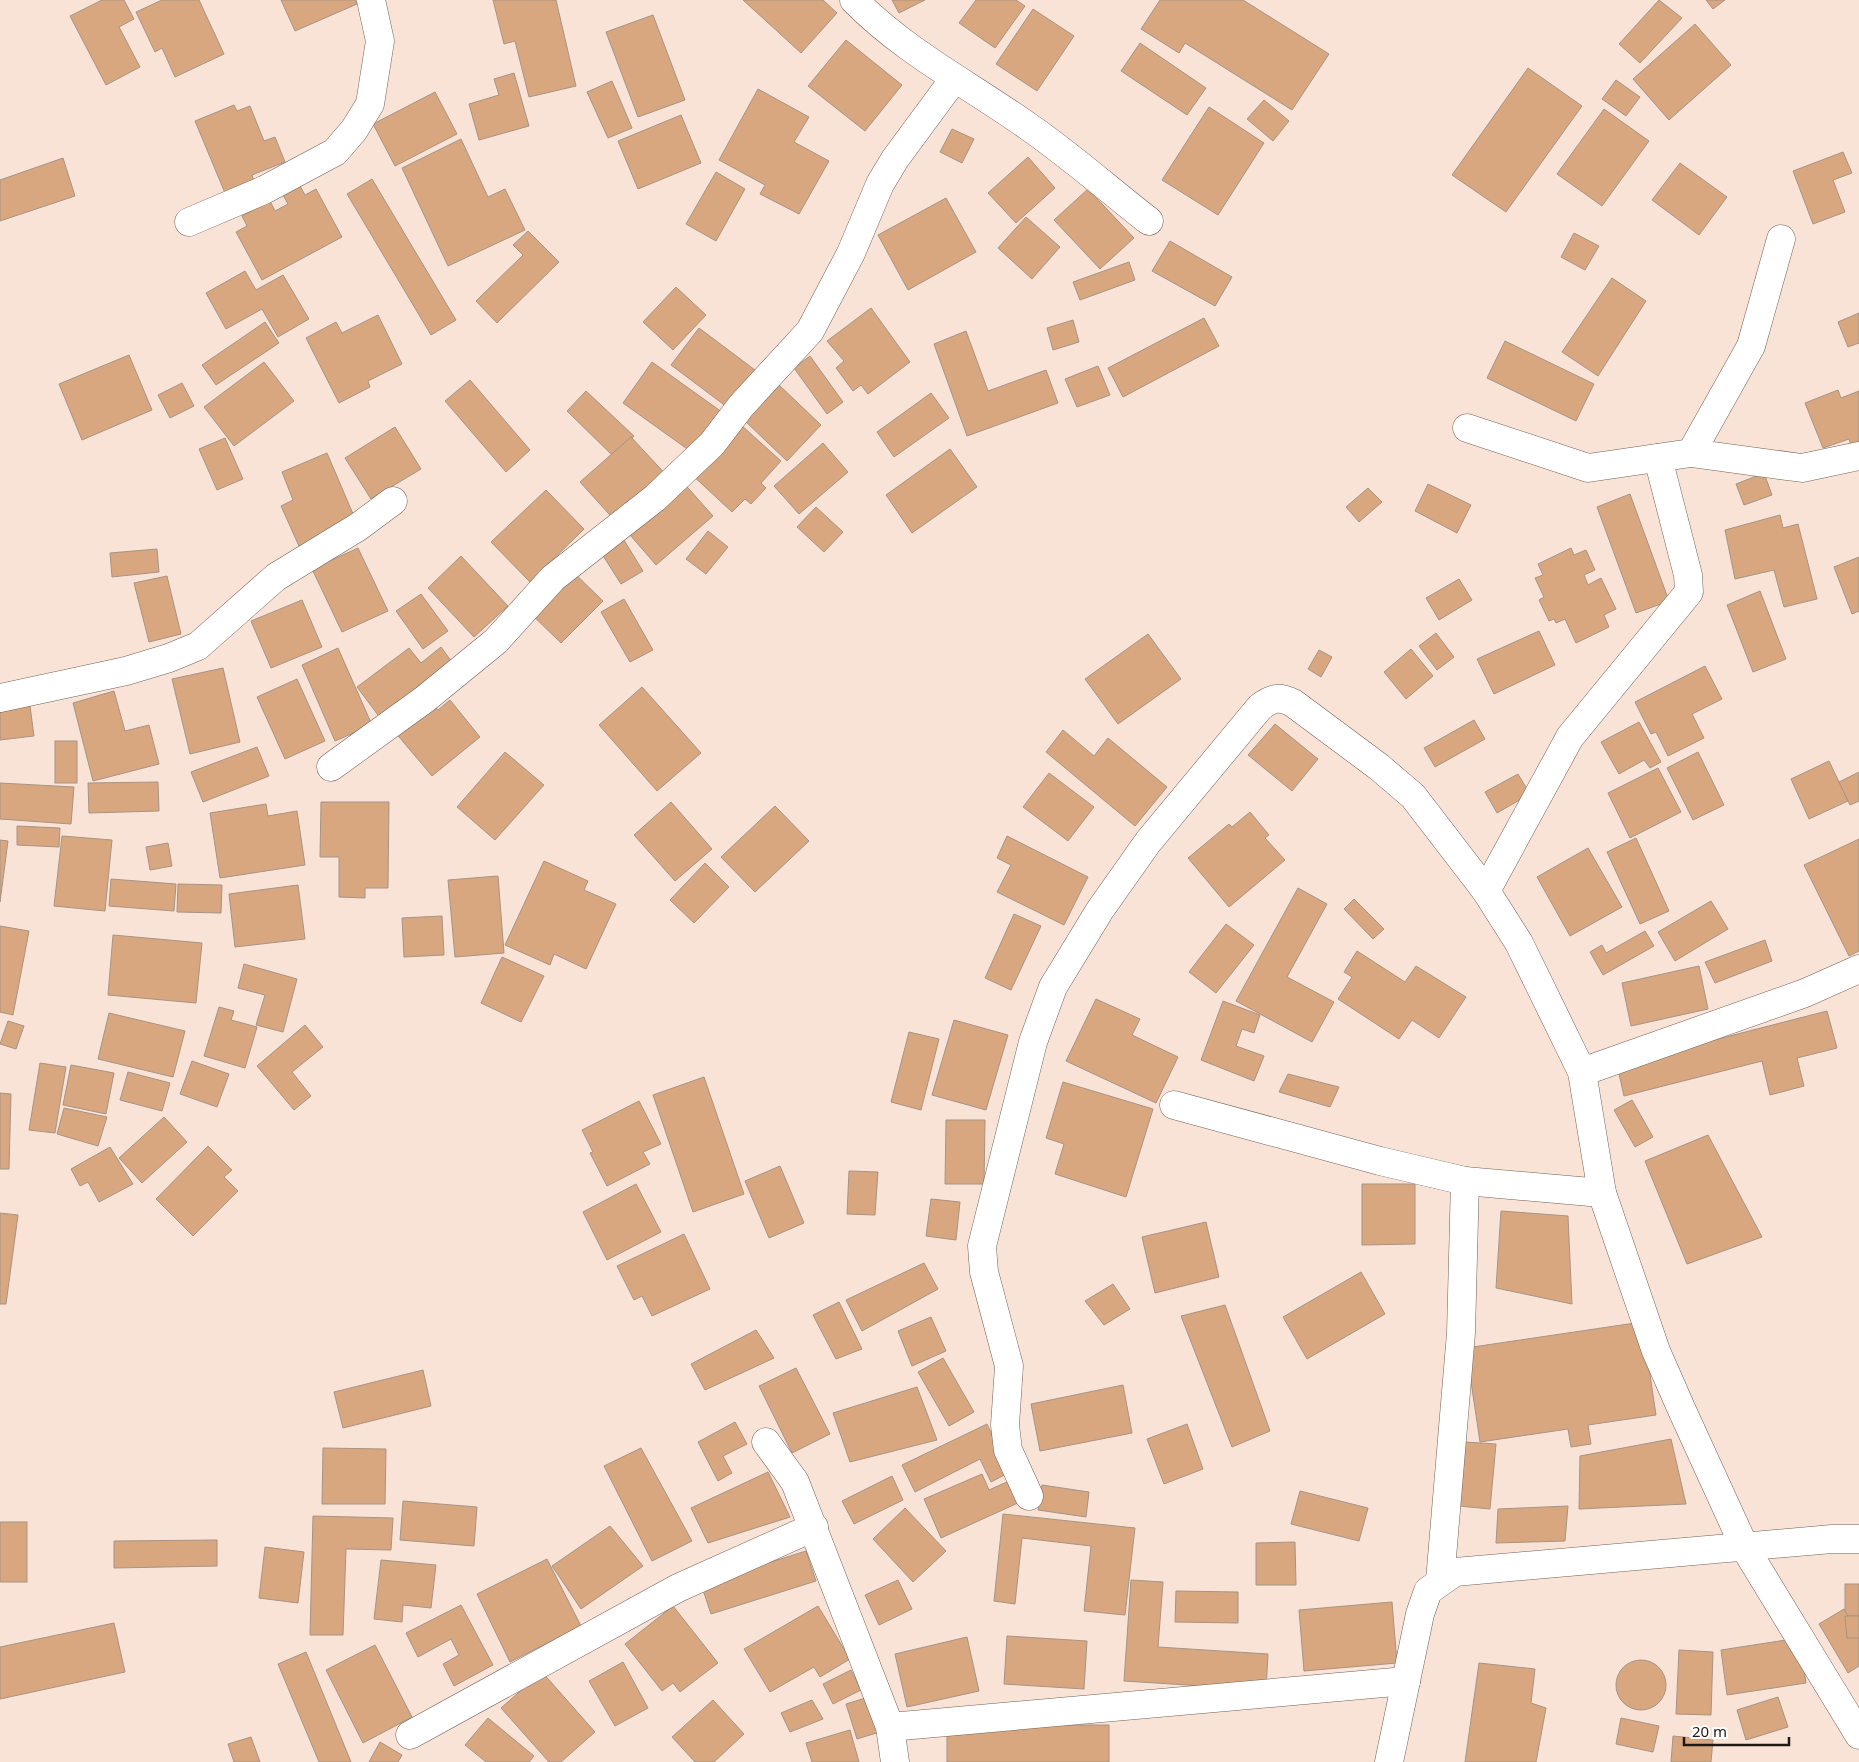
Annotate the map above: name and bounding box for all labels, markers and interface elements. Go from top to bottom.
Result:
scale bar [1684,1714,1789,1746]
text: 20 m [1692,1721,1727,1741]

